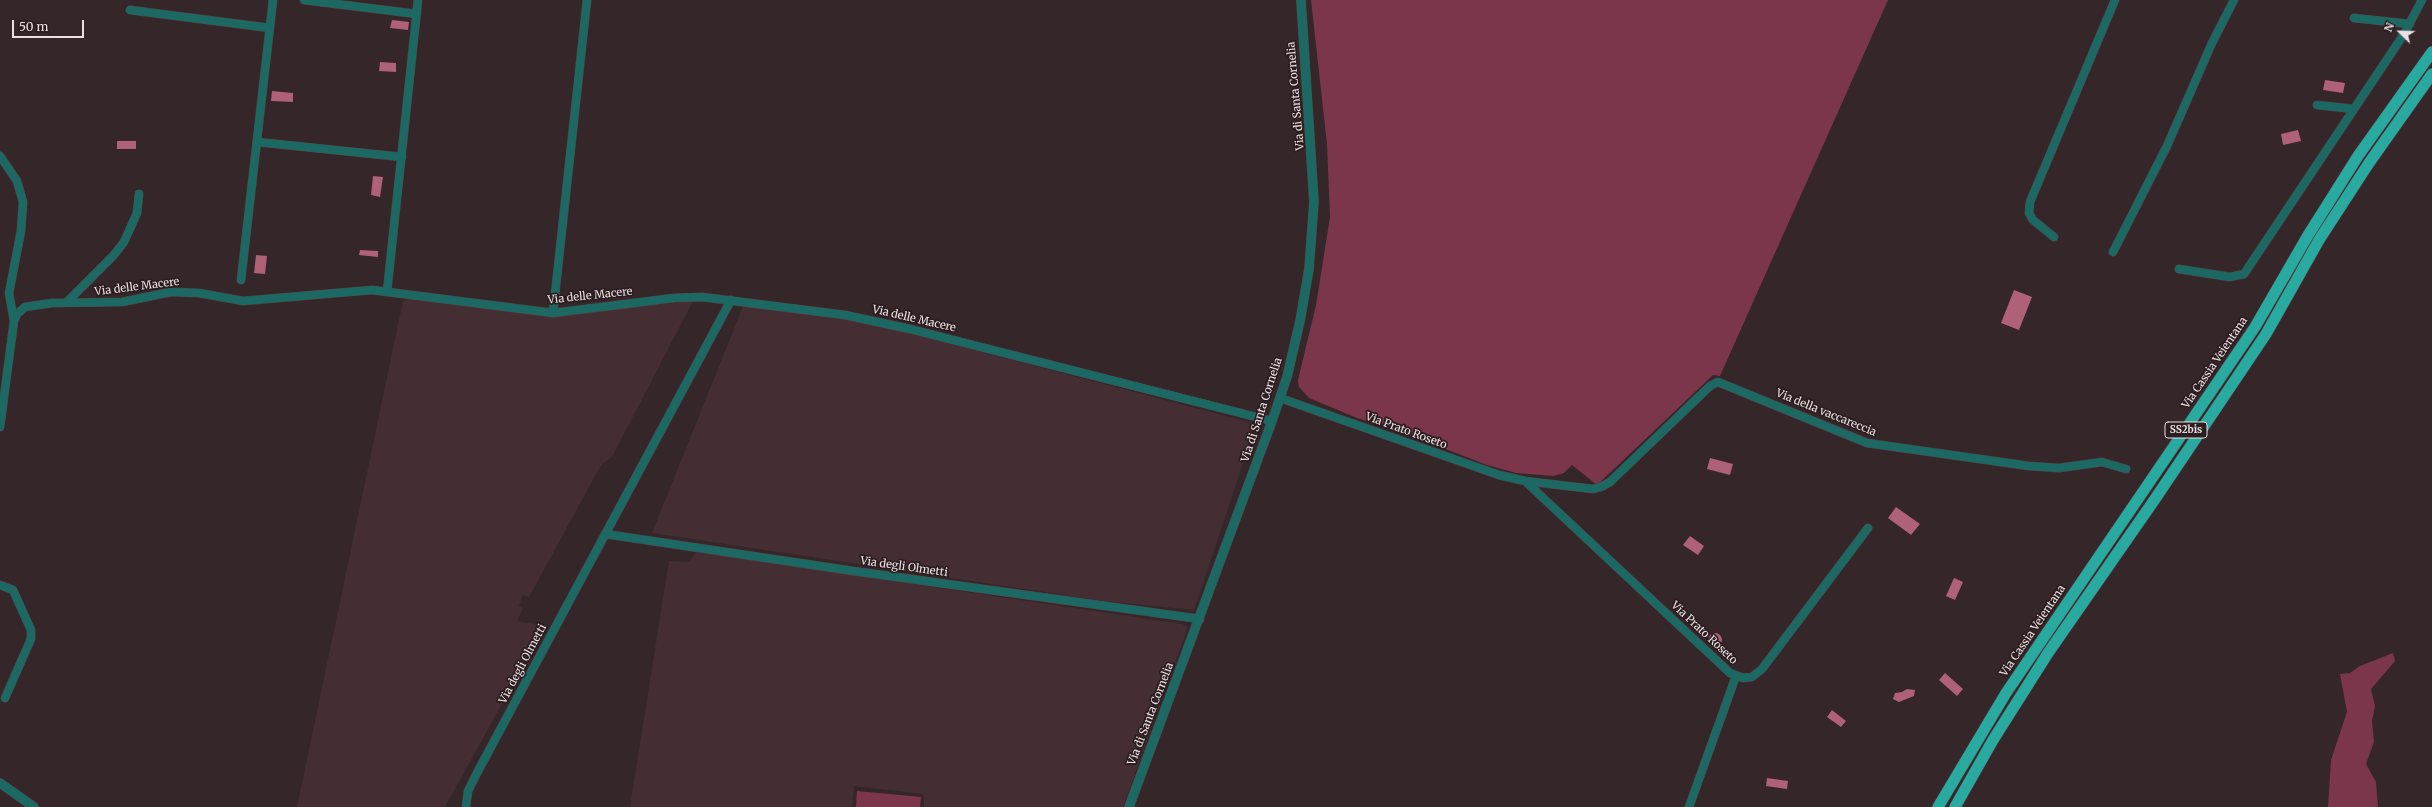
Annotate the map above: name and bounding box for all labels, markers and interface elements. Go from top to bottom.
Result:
scale bar [14,12,86,38]
north arrow [2380,12,2420,52]
text: 50 m [19,19,48,34]
text: N [2381,21,2397,34]
street label: Via di Santa Cornelia [1285,41,1307,151]
street label: Via delle Macere [94,275,180,299]
street label: Via delle Macere [547,285,633,307]
street label: Via delle Macere [871,303,957,335]
street label: Via Cassia Veientana [2179,315,2251,411]
street label: Via di Santa Cornelia [1239,356,1285,464]
street label: Via della vaccareccia [1774,387,1878,439]
street label: Via Prato Roseto [1363,410,1449,452]
road number: SS2bis [2165,422,2207,438]
street label: Via degli Olmetti [859,554,949,580]
street label: Via Cassia Veientana [1997,583,2069,679]
street label: Via Prato Roseto [1668,599,1740,667]
street label: Via degli Olmetti [496,622,550,706]
street label: Via di Santa Cornelia [1125,661,1177,767]

